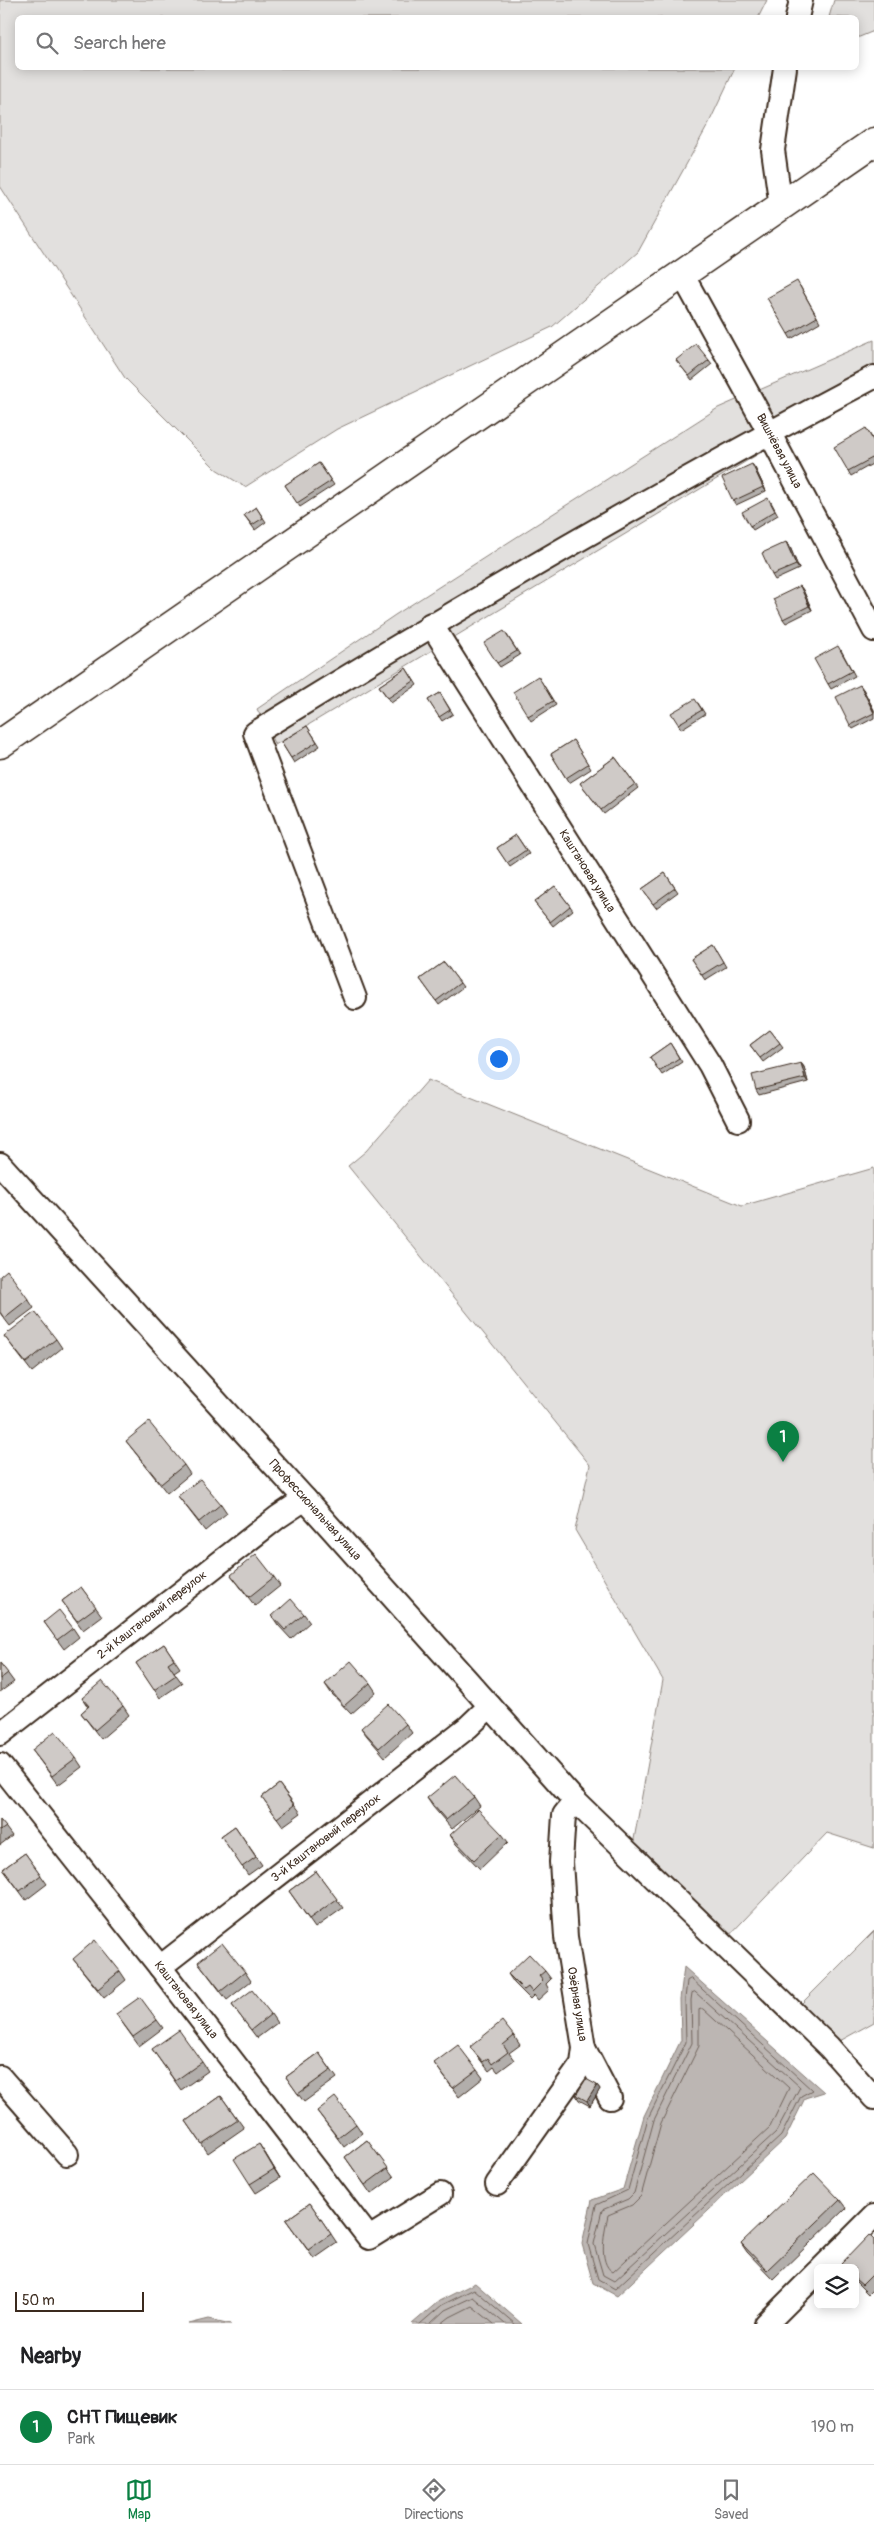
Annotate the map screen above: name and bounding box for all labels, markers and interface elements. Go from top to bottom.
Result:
search box [15,15,859,70]
icon: search [33,29,61,57]
text: Search here [73,31,166,55]
street label: Вишнёвая улица [753,411,805,491]
street label: Каштановая улица [556,827,619,915]
your location [486,1046,512,1072]
pin: 1 [767,1421,799,1462]
street label: Профессиональная улица [266,1456,365,1564]
street label: 2-й Каштановый переулок [94,1568,210,1662]
street label: 3-й Каштановый переулок [268,1791,384,1885]
street label: Каштановая улица [151,1958,221,2042]
street label: Озёрная улица [564,1966,590,2043]
map controls [814,2264,859,2309]
button: layers [814,2264,859,2309]
scale bar [15,2289,144,2312]
text: 50 m [22,2292,55,2309]
text: Nearby [20,2343,81,2370]
text: СНТ Пищевик [67,2405,178,2429]
text: 1 [33,2417,39,2437]
text: 190 m [811,2417,854,2437]
text: Park [67,2429,95,2449]
tab: Map [125,2476,153,2523]
tab: Directions [404,2476,463,2523]
tab: Saved [714,2476,749,2523]

